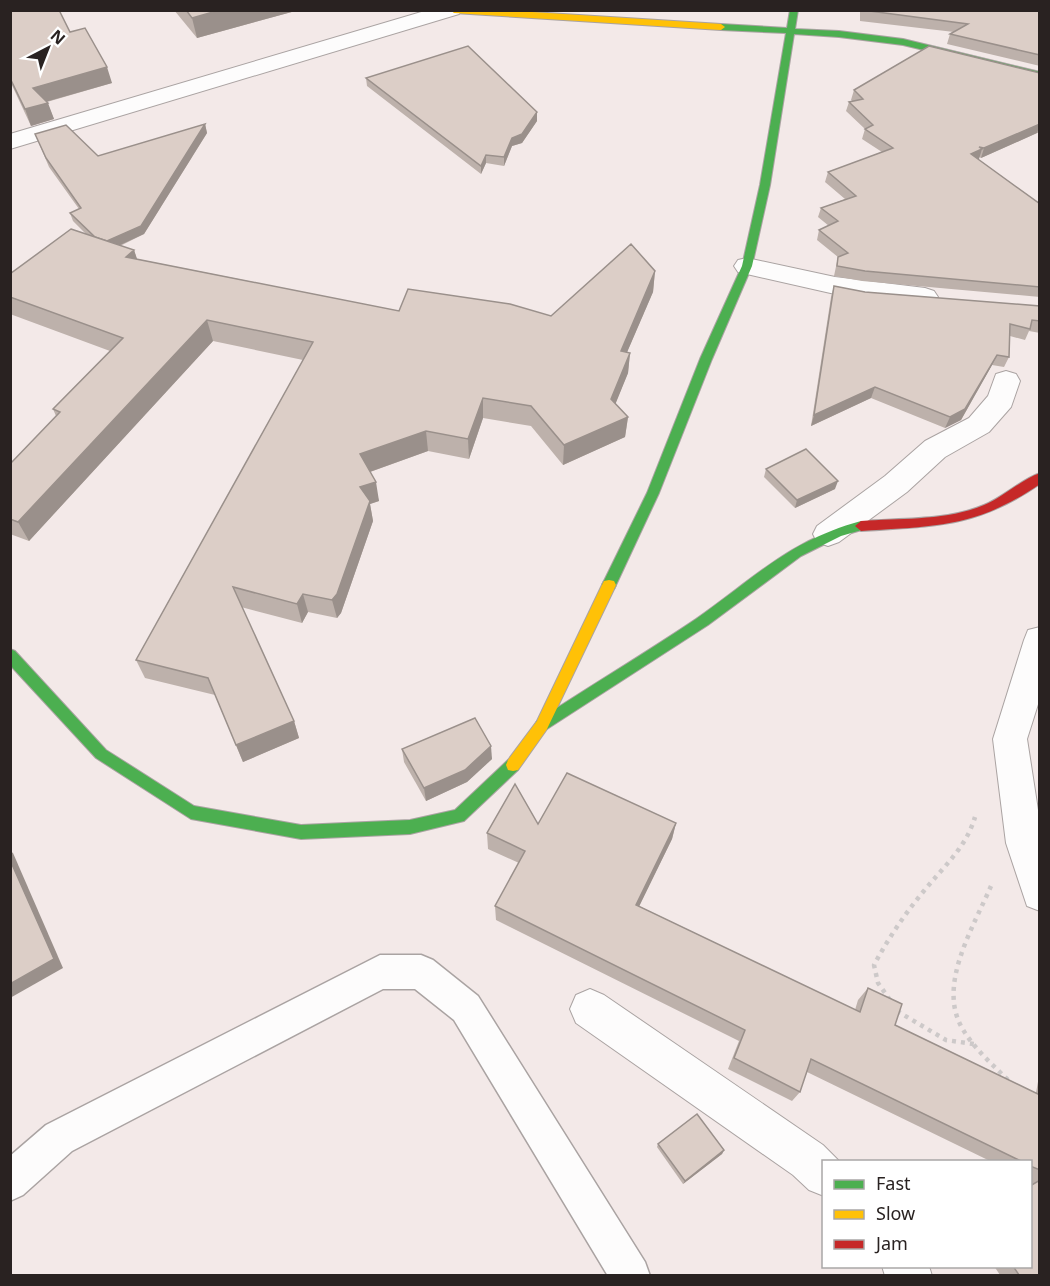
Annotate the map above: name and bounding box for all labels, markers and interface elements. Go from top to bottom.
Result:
north arrow [18,18,78,78]
text: N [46,24,70,49]
legend [822,1160,1032,1268]
text: Fast [876,1171,911,1195]
text: Slow [876,1201,915,1225]
text: Jam [874,1231,908,1255]

